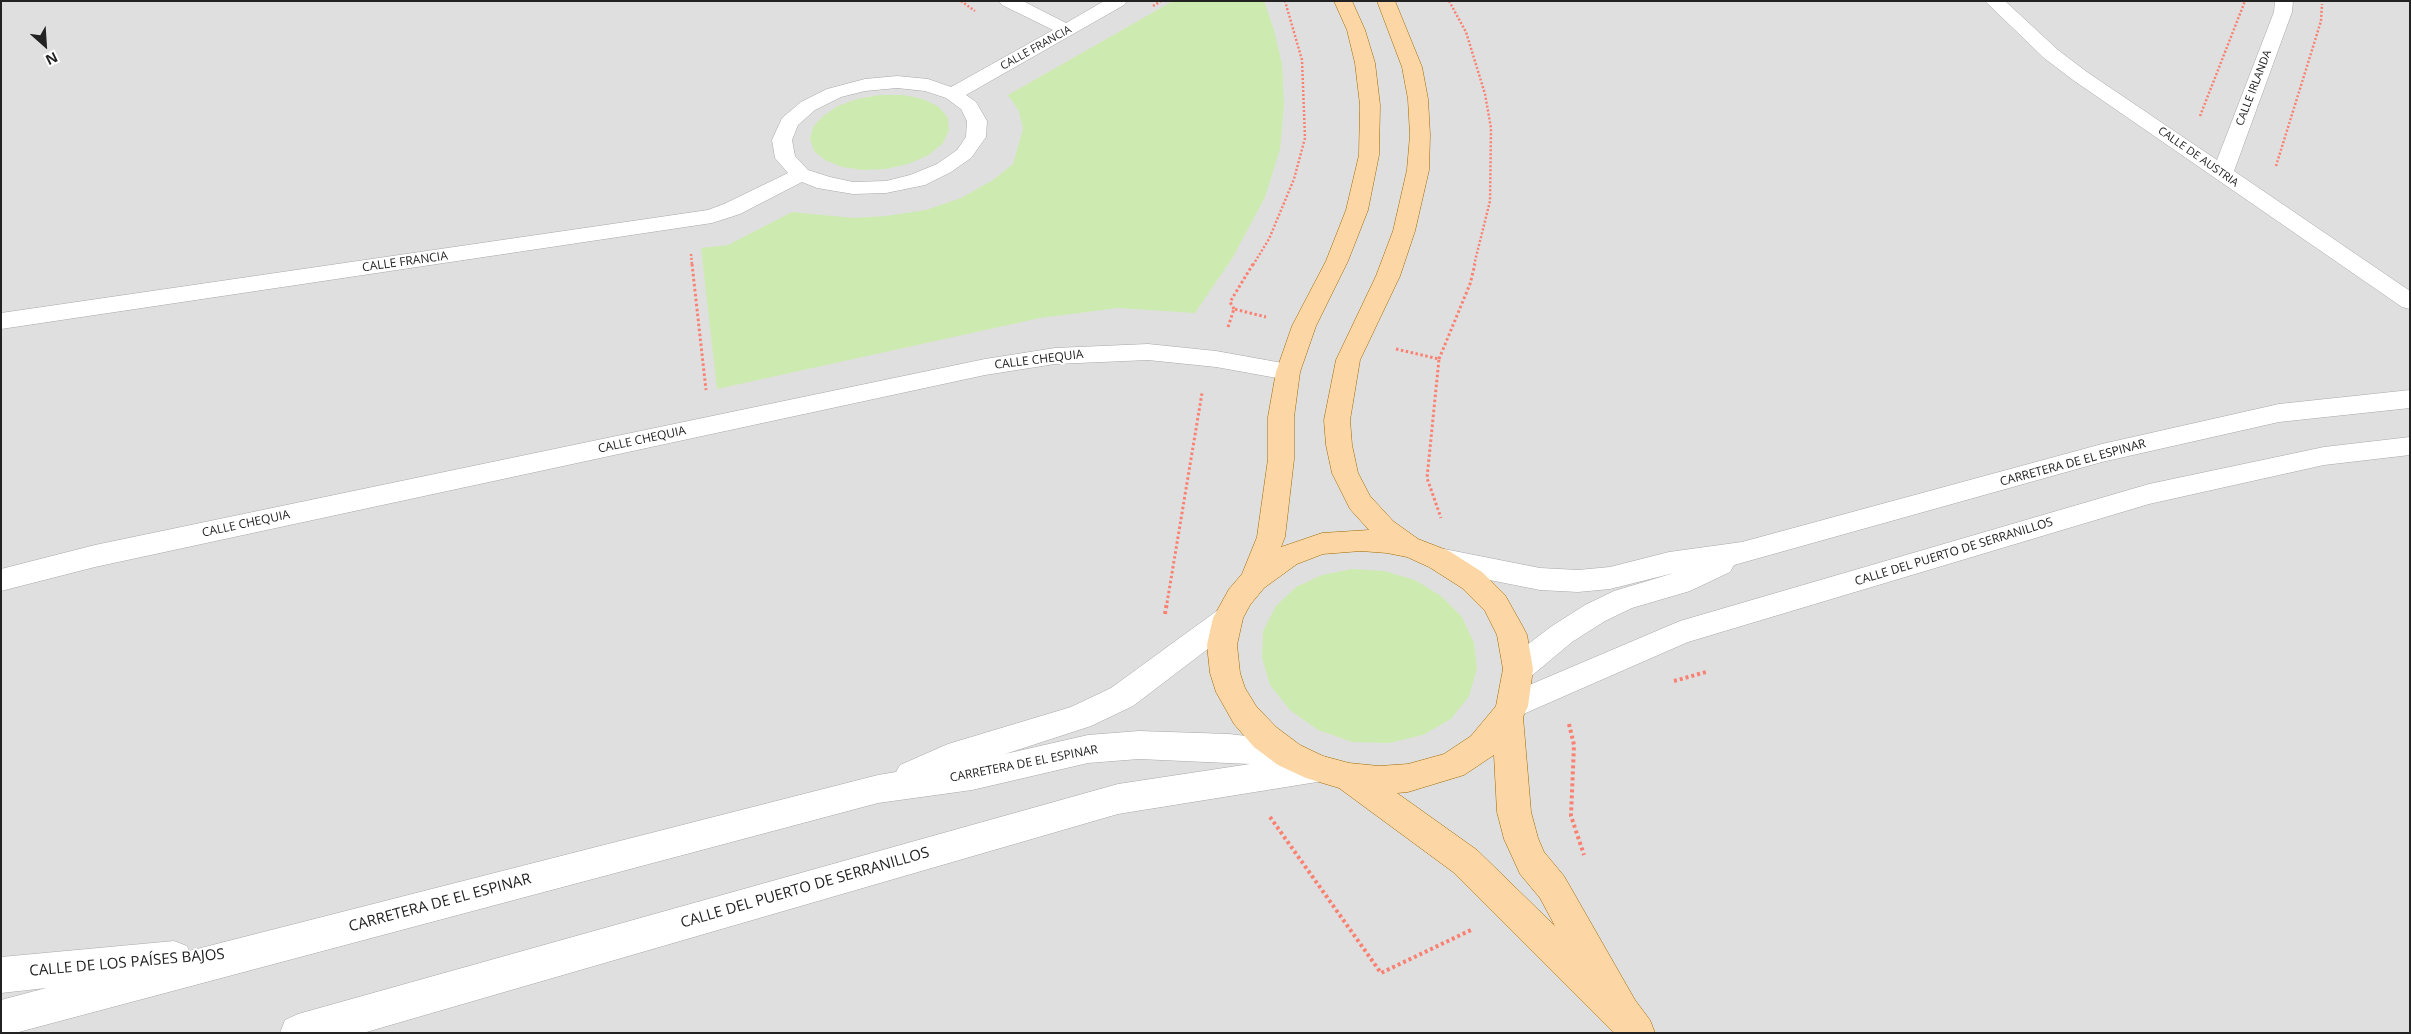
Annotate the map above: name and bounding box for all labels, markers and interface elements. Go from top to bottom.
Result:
north arrow [20,20,70,70]
street label: CALLE FRANCIA [998,23,1074,73]
text: N [43,48,61,70]
street label: CALLE IRLANDA [2233,48,2275,128]
street label: CALLE DE AUSTRIA [2155,124,2241,190]
street label: CALLE FRANCIA [361,249,449,275]
street label: CALLE CHEQUIA [994,347,1084,373]
street label: CALLE CHEQUIA [597,424,687,456]
street label: CARRETERA DE EL ESPINAR [1998,437,2148,489]
street label: CALLE CHEQUIA [201,508,291,540]
street label: CALLE DEL PUERTO DE SERRANILLOS [1853,515,2055,589]
street label: CARRETERA DE EL ESPINAR [949,743,1099,785]
street label: CALLE DEL PUERTO DE SERRANILLOS [679,844,931,932]
street label: CARRETERA DE EL ESPINAR [347,870,533,936]
street label: CALLE DE LOS PAÍSES BAJOS [29,945,225,981]

